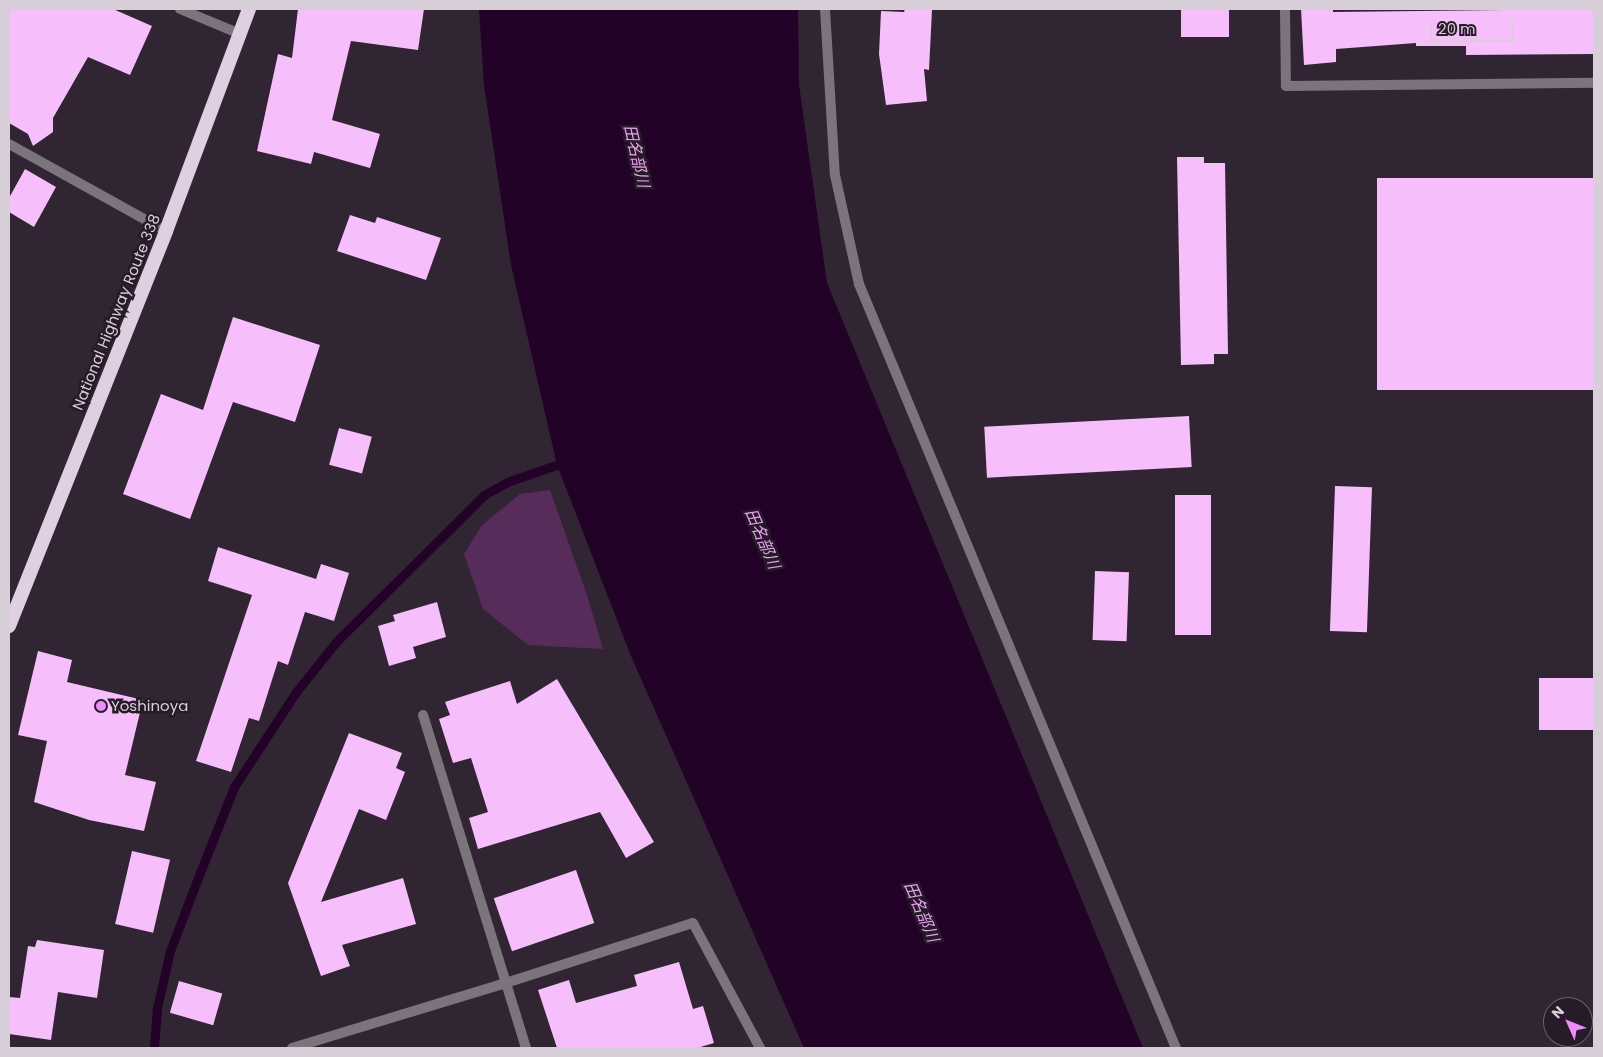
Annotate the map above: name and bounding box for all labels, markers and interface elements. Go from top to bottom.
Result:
scale bar [1433,10,1517,42]
text: 20 m [1438,18,1476,39]
water label: 田名部川 [619,123,653,189]
street label: National Highway Route 338 [68,211,164,413]
water label: 田名部川 [741,506,783,572]
place label: Yoshinoya [111,697,188,715]
marker: Yoshinoya [95,700,107,712]
water label: 田名部川 [900,879,942,945]
north arrow [1543,997,1593,1047]
text: N [1547,1002,1569,1023]

